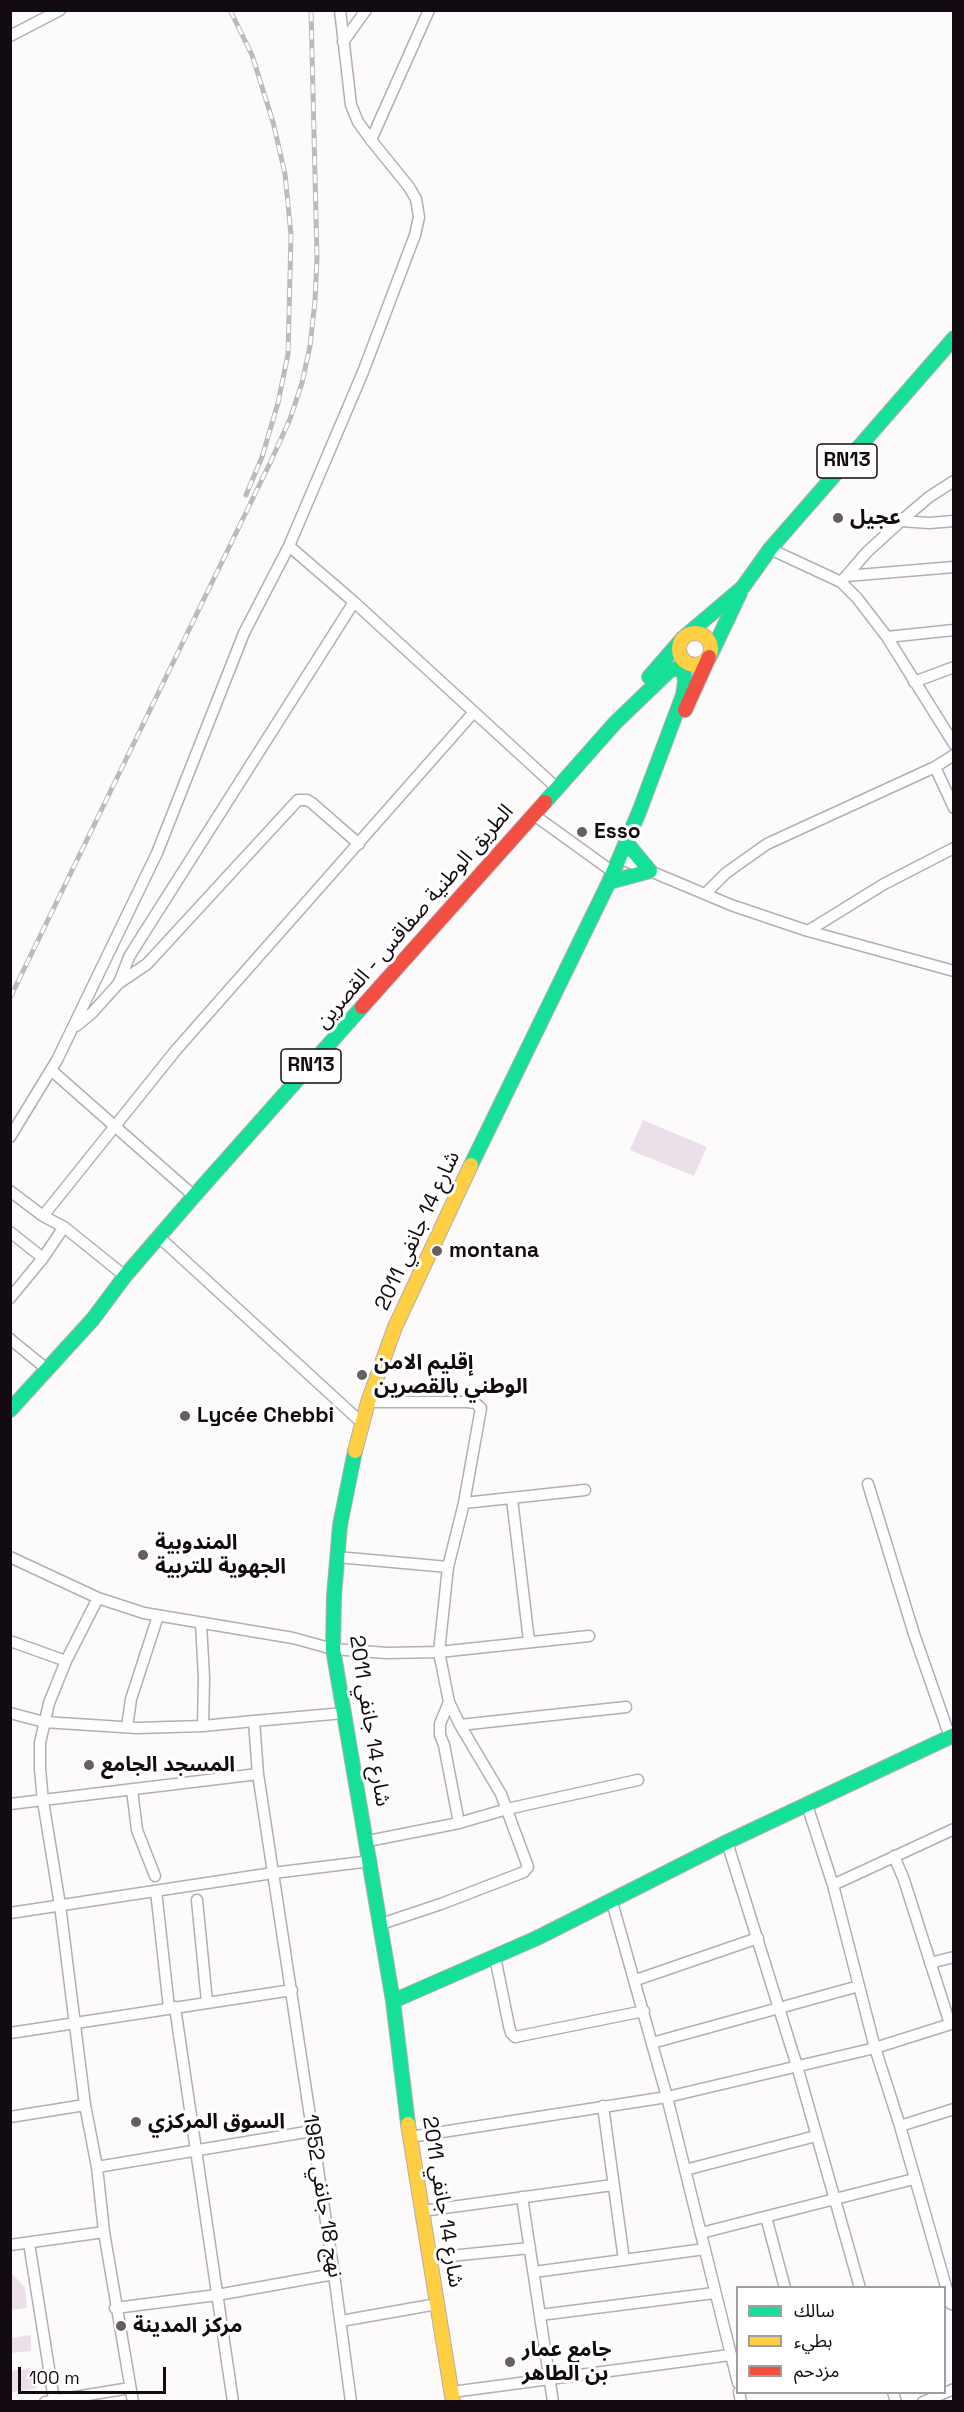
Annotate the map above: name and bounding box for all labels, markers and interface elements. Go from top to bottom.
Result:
road number: RN13 [817,444,877,478]
place label: عجيل [850,505,901,531]
marker: عجيل [831,511,845,525]
street label: الطريق الوطنية صفاقس - القصرين [311,800,519,1034]
place label: Esso [594,819,640,845]
marker: Esso [575,825,589,839]
road number: RN13 [281,1049,341,1083]
street label: شارع 14 جانفي 2011 [370,1147,466,1315]
place label: montana [449,1238,539,1264]
marker: montana [430,1244,444,1258]
place label: إقليم الامن الوطني بالقصرين [374,1350,528,1400]
marker: إقليم الامن الوطني بالقصرين [355,1368,369,1382]
place label: Lycée Chebbi [197,1403,334,1429]
marker: Lycée Chebbi [178,1409,192,1423]
place label: المندوبية الجهوية للتربية [155,1530,286,1580]
marker: المندوبية الجهوية للتربية [136,1548,150,1562]
street label: شارع 14 جانفي 2011 [343,1634,395,1808]
place label: المسجد الجامع [101,1752,235,1778]
marker: المسجد الجامع [82,1758,96,1772]
place label: السوق المركزي [148,2109,285,2135]
street label: نهج 18 جانفي 1952 [297,2113,347,2279]
marker: السوق المركزي [129,2115,143,2129]
street label: شارع 14 جانفي 2011 [416,2115,468,2289]
legend [736,2286,946,2394]
text: سالك [794,2299,835,2322]
place label: مركز المدينة [133,2313,242,2339]
marker: مركز المدينة [114,2319,128,2333]
text: بطيء [794,2329,832,2352]
place label: جامع عمار بن الطاهر [522,2337,611,2387]
scale bar [21,2355,170,2393]
marker: جامع عمار بن الطاهر [503,2355,517,2369]
text: مزدحم [794,2359,839,2382]
text: 100 m [29,2366,80,2389]

